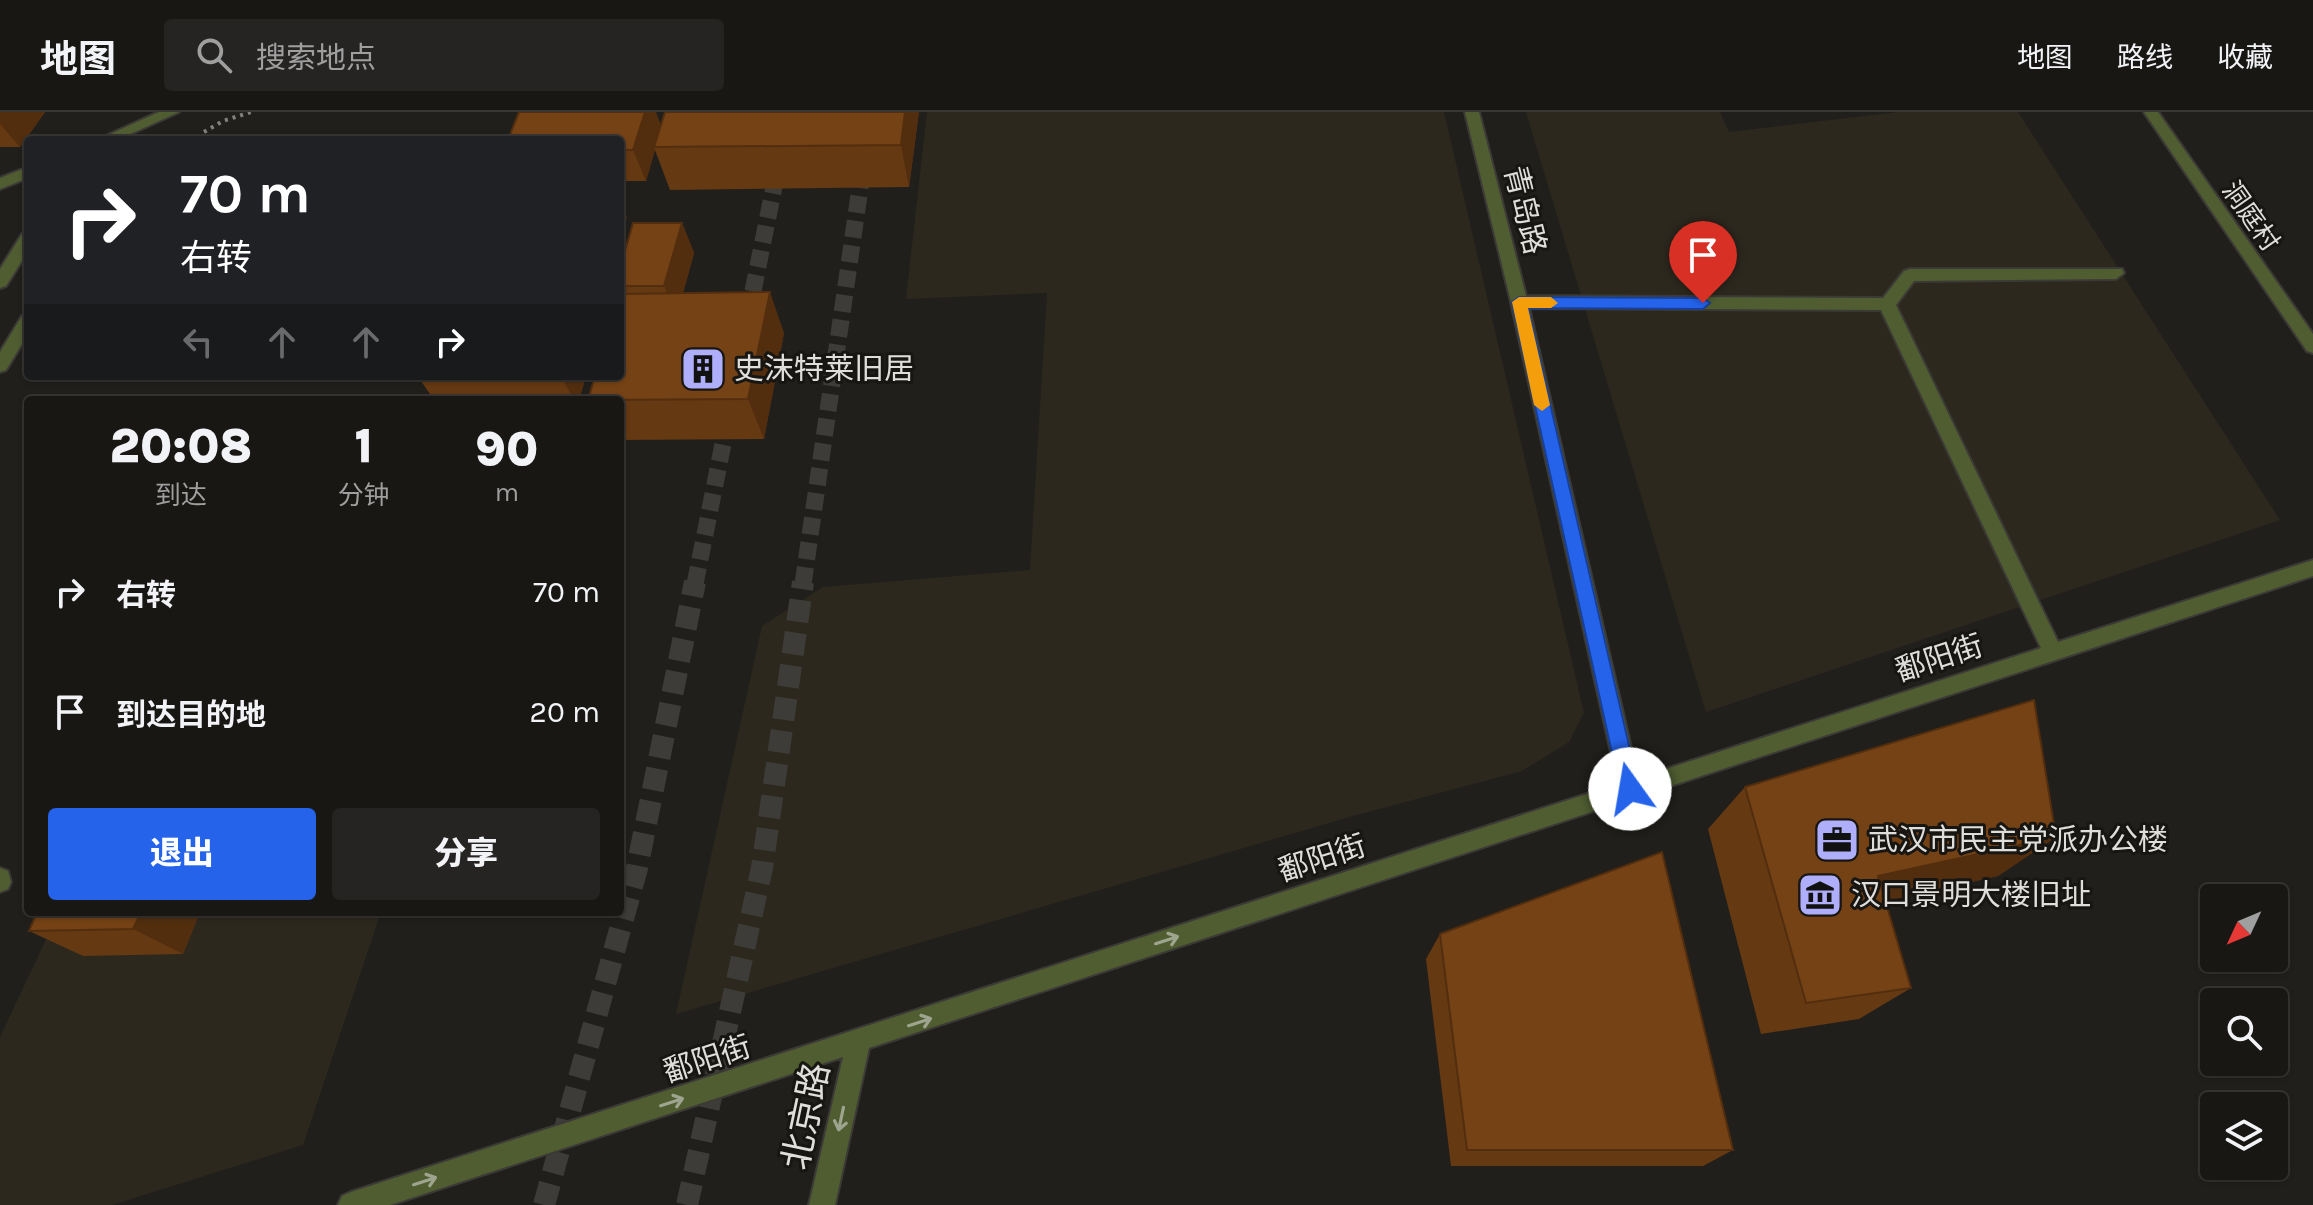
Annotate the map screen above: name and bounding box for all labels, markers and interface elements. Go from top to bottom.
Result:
search box [164,19,724,91]
icon: search [192,33,236,77]
text: 地图 [40,37,116,82]
text: 搜索地点 [256,40,376,76]
text: 地图 [2017,41,2073,74]
text: 路线 [2117,41,2173,74]
text: 收藏 [2217,41,2273,74]
text: 70 m [180,161,311,226]
street label: 青岛路 [1497,162,1553,258]
icon: right [48,168,152,272]
street label: 洞庭村 [2216,175,2286,257]
pin [1669,221,1737,303]
icon: arrive [1681,233,1725,277]
text: 右转 [180,237,252,279]
icon: left [176,320,220,364]
icon: ahead [260,320,304,364]
icon: ahead [344,320,388,364]
icon: right [428,320,472,364]
building icon: 史沫特莱旧居 [679,345,727,393]
place label: 史沫特莱旧居 [734,351,914,387]
text: 20:08 [110,418,252,474]
text: 1 [354,418,373,474]
text: 90 [475,421,538,477]
text: m [495,477,519,508]
text: 到达 [155,480,207,511]
text: 分钟 [338,480,390,511]
icon: right [48,570,92,614]
text: 70 m [533,574,600,610]
text: 右转 [116,577,176,613]
street label: 鄱阳街 [1891,627,1987,689]
icon: arrive [48,690,92,734]
text: 20 m [530,694,600,730]
text: 到达目的地 [116,697,266,733]
position arrow [1588,747,1672,831]
button: 退出 [48,808,316,900]
button: 分享 [332,808,600,900]
office icon: 武汉市民主党派办公楼 [1813,816,1861,864]
place label: 武汉市民主党派办公楼 [1868,822,2168,858]
street label: 鄱阳街 [1274,827,1370,889]
museum icon: 汉口景明大楼旧址 [1796,871,1844,919]
place label: 汉口景明大楼旧址 [1851,877,2091,913]
north arrow [2200,884,2288,972]
map controls [2200,884,2288,1180]
one-way arrow [1154,932,1179,947]
button: search [2200,988,2288,1076]
one-way arrow [907,1013,932,1028]
street label: 鄱阳街 [659,1028,755,1090]
street label: 北京路 [774,1059,838,1173]
button: layers [2200,1092,2288,1180]
one-way arrow [660,1093,685,1108]
one-way arrow [833,1105,848,1131]
one-way arrow [412,1173,437,1187]

